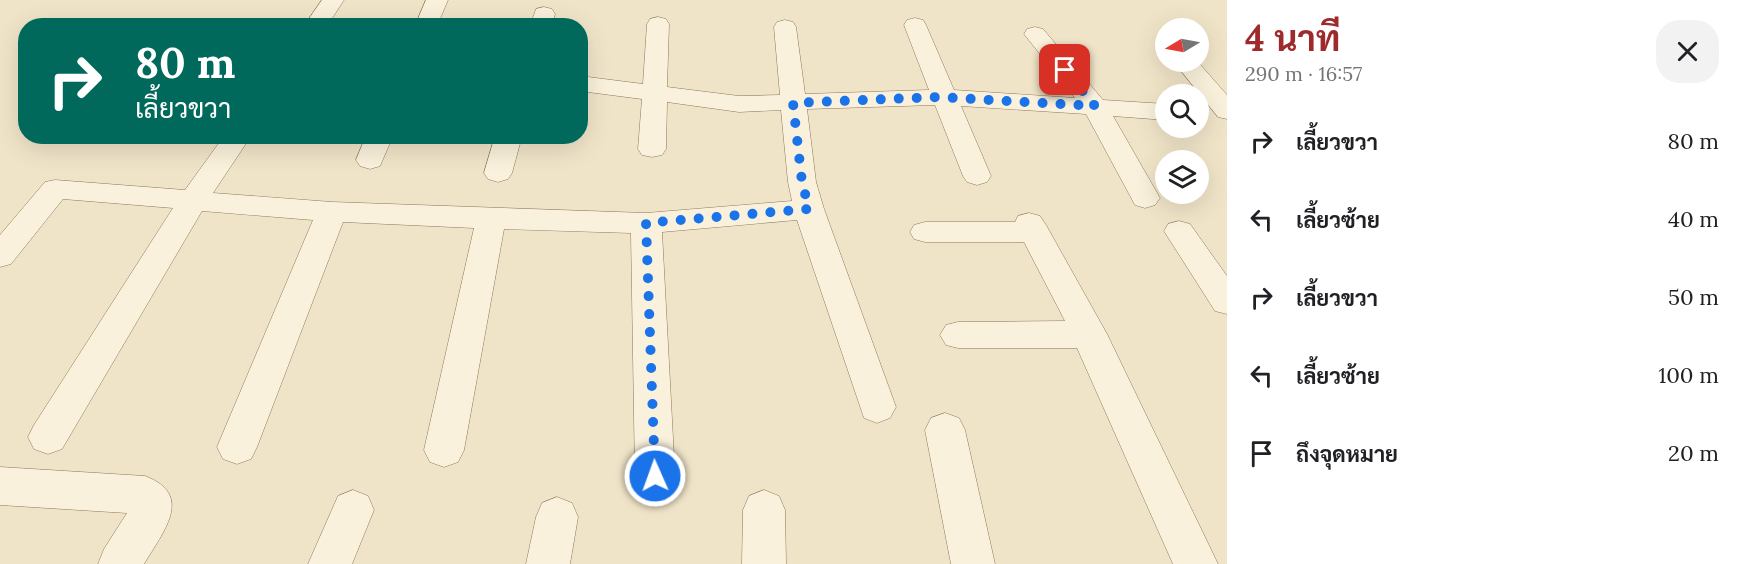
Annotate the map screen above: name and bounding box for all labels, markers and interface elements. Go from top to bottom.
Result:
text: 4 นาที [1245,15,1340,61]
north arrow [1155,18,1209,72]
map controls [1155,18,1209,204]
button: close [1656,20,1719,83]
text: 80 m [135,36,235,90]
icon: right [36,42,114,120]
pin [1039,44,1090,95]
icon: arrive [1048,53,1081,86]
text: 290 m · 16:57 [1245,61,1362,86]
button: search [1155,84,1209,138]
text: เลี้ยวขวา [135,91,231,125]
icon: right [1245,125,1278,158]
text: 80 m [1668,127,1719,155]
text: เลี้ยวขวา [1296,128,1378,156]
button: layers [1155,150,1209,204]
icon: left [1245,203,1278,236]
text: 40 m [1668,205,1719,233]
text: เลี้ยวซ้าย [1296,206,1380,234]
icon: right [1245,281,1278,314]
text: 50 m [1668,283,1719,311]
text: เลี้ยวขวา [1296,284,1378,312]
icon: left [1245,359,1278,392]
text: 100 m [1658,361,1719,389]
text: เลี้ยวซ้าย [1296,362,1380,390]
icon: arrive [1245,437,1278,470]
text: 20 m [1668,439,1719,467]
text: ถึงจุดหมาย [1296,440,1398,468]
position arrow [623,444,687,508]

